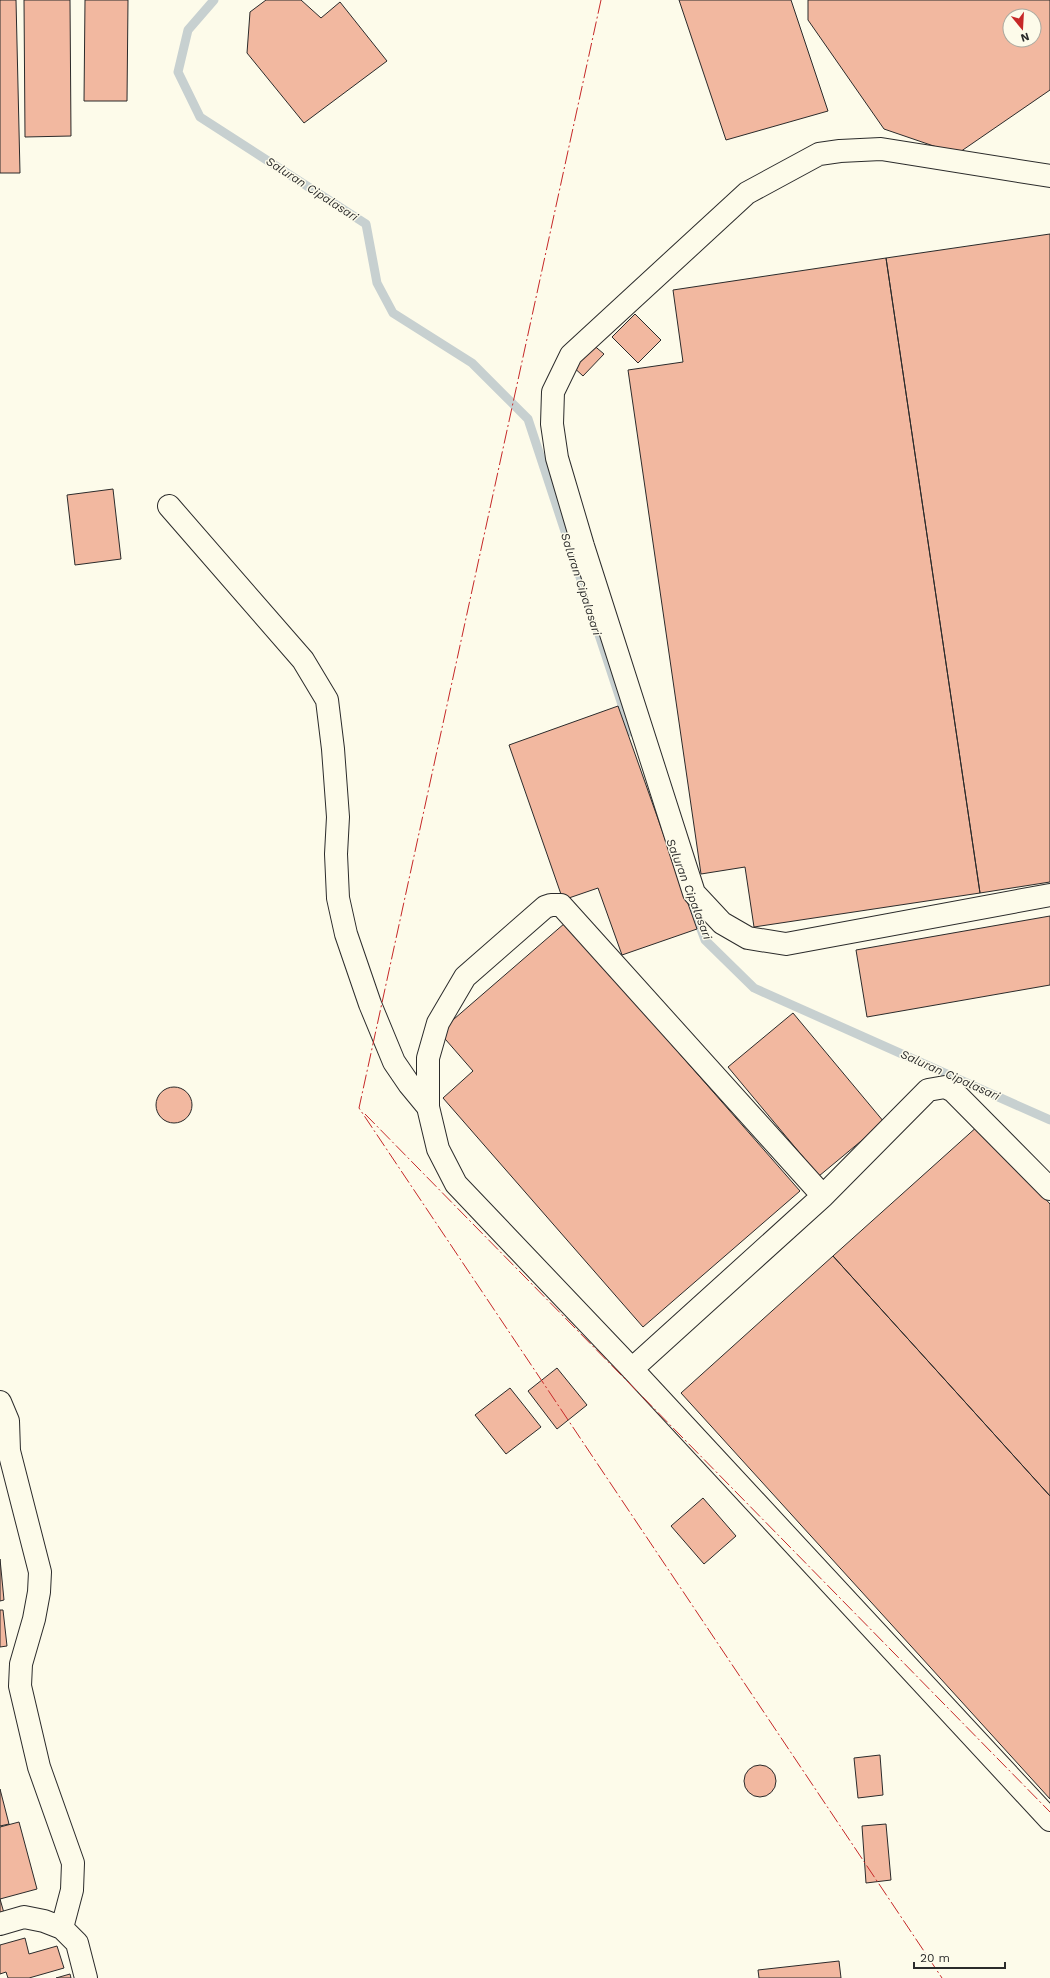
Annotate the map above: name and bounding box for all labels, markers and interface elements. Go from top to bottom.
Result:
north arrow [1002,8,1042,48]
text: N [1019,30,1031,44]
water label: Saluran Cipalasari [263,154,361,224]
water label: Saluran Cipalasari [558,531,604,638]
water label: Saluran Cipalasari [663,837,715,942]
water label: Saluran Cipalasari [898,1047,1003,1104]
scale bar [914,1944,1005,1970]
text: 20 m [920,1951,950,1965]

